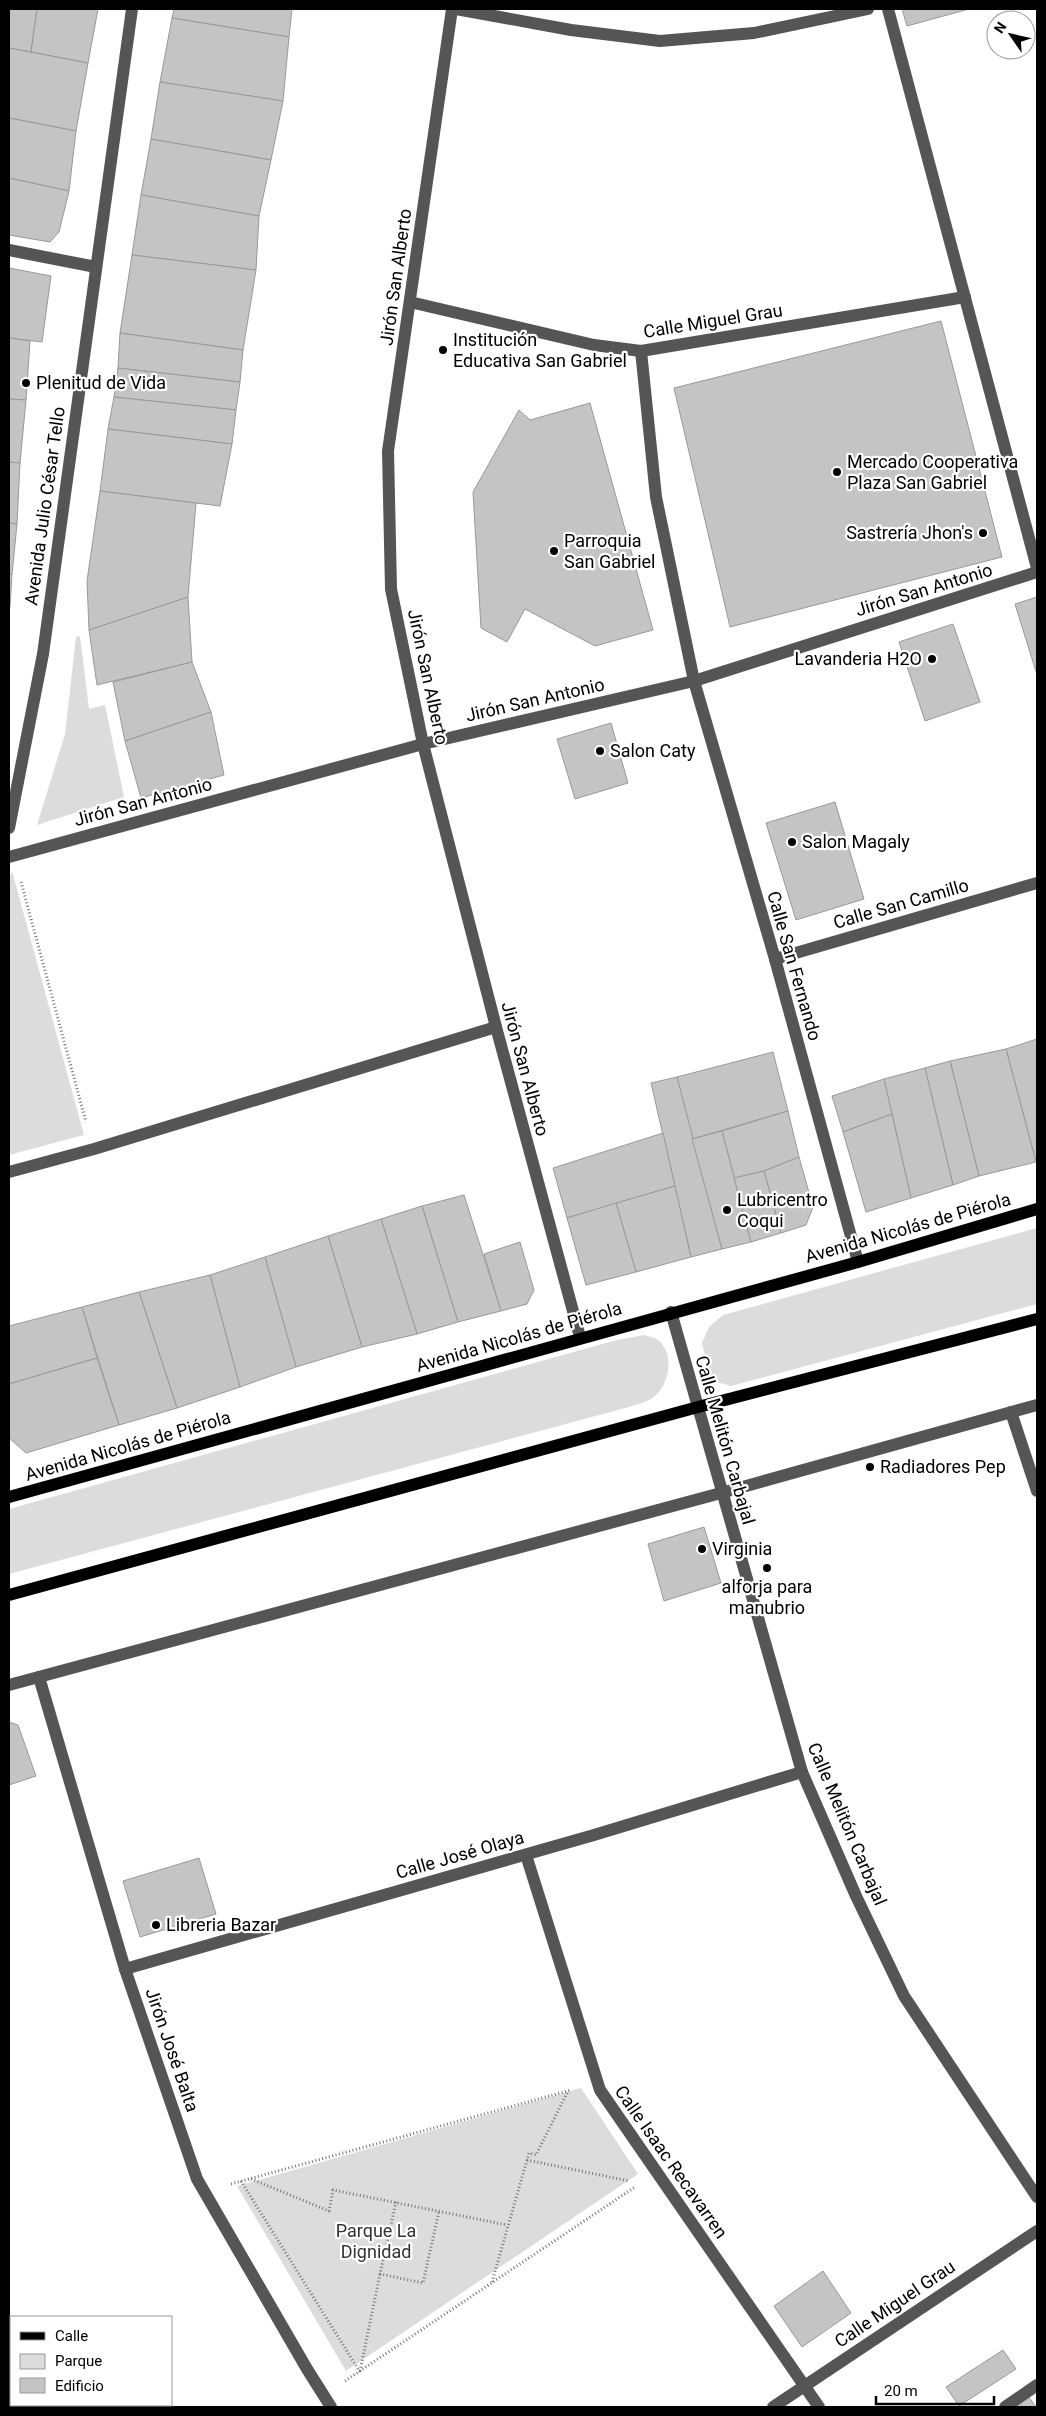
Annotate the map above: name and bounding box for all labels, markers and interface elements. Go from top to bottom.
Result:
north arrow [986,10,1036,60]
text: N [991,19,1010,36]
street label: Jirón San Alberto [375,207,416,347]
street label: Calle Miguel Grau [642,299,784,342]
place label: Institución Educativa San Gabriel [453,329,627,371]
marker: Institución Educativa San Gabriel [437,344,449,356]
place label: Plenitud de Vida [36,372,166,393]
marker: Plenitud de Vida [20,377,32,389]
street label: Avenida Julio César Tello [20,405,69,607]
place label: Mercado Cooperativa Plaza San Gabriel [847,451,1018,493]
marker: Mercado Cooperativa Plaza San Gabriel [831,466,843,478]
place label: Sastrería Jhon's [846,522,973,543]
marker: Sastrería Jhon's [977,527,989,539]
place label: Parroquia San Gabriel [564,530,655,572]
marker: Parroquia San Gabriel [548,545,560,557]
street label: Jirón San Antonio [853,559,995,620]
street label: Jirón San Alberto [404,607,453,747]
place label: Lavanderia H2O [795,648,922,669]
marker: Lavanderia H2O [926,653,938,665]
street label: Jirón San Antonio [463,673,606,726]
place label: Salon Caty [610,740,696,761]
marker: Salon Caty [594,745,606,757]
street label: Jirón San Antonio [72,773,214,830]
place label: Salon Magaly [802,831,910,852]
marker: Salon Magaly [786,836,798,848]
street label: Calle San Camillo [831,874,971,933]
street label: Calle San Fernando [763,889,826,1043]
street label: Jirón San Alberto [497,999,553,1138]
street label: Avenida Nicolás de Piérola [803,1188,1013,1267]
place label: Lubricentro Coqui [737,1189,828,1231]
marker: Lubricentro Coqui [721,1204,733,1216]
street label: Avenida Nicolás de Piérola [414,1297,624,1376]
street label: Calle Melitón Carbajal [691,1353,760,1527]
street label: Avenida Nicolás de Piérola [23,1406,233,1485]
place label: Radiadores Pep [880,1456,1006,1477]
marker: Radiadores Pep [864,1461,876,1473]
place label: Virginia [712,1538,772,1559]
marker: Virginia [696,1543,708,1555]
marker: alforja para manubrio [761,1562,773,1574]
place label: alforja para manubrio [722,1576,812,1618]
street label: Calle Melitón Carbajal [804,1739,891,1908]
street label: Calle José Olaya [393,1826,526,1883]
place label: Libreria Bazar [166,1914,276,1935]
marker: Libreria Bazar [150,1919,162,1931]
street label: Jirón José Balta [141,1985,203,2114]
street label: Calle Isaac Recavarren [611,2081,732,2242]
park label: Parque La Dignidad [336,2220,416,2262]
street label: Calle Miguel Grau [831,2256,959,2352]
legend [10,2316,172,2406]
text: Calle [55,2327,88,2345]
text: Parque [55,2352,102,2370]
scale bar [876,2374,994,2406]
text: Edificio [55,2377,104,2395]
text: 20 m [884,2382,918,2400]

